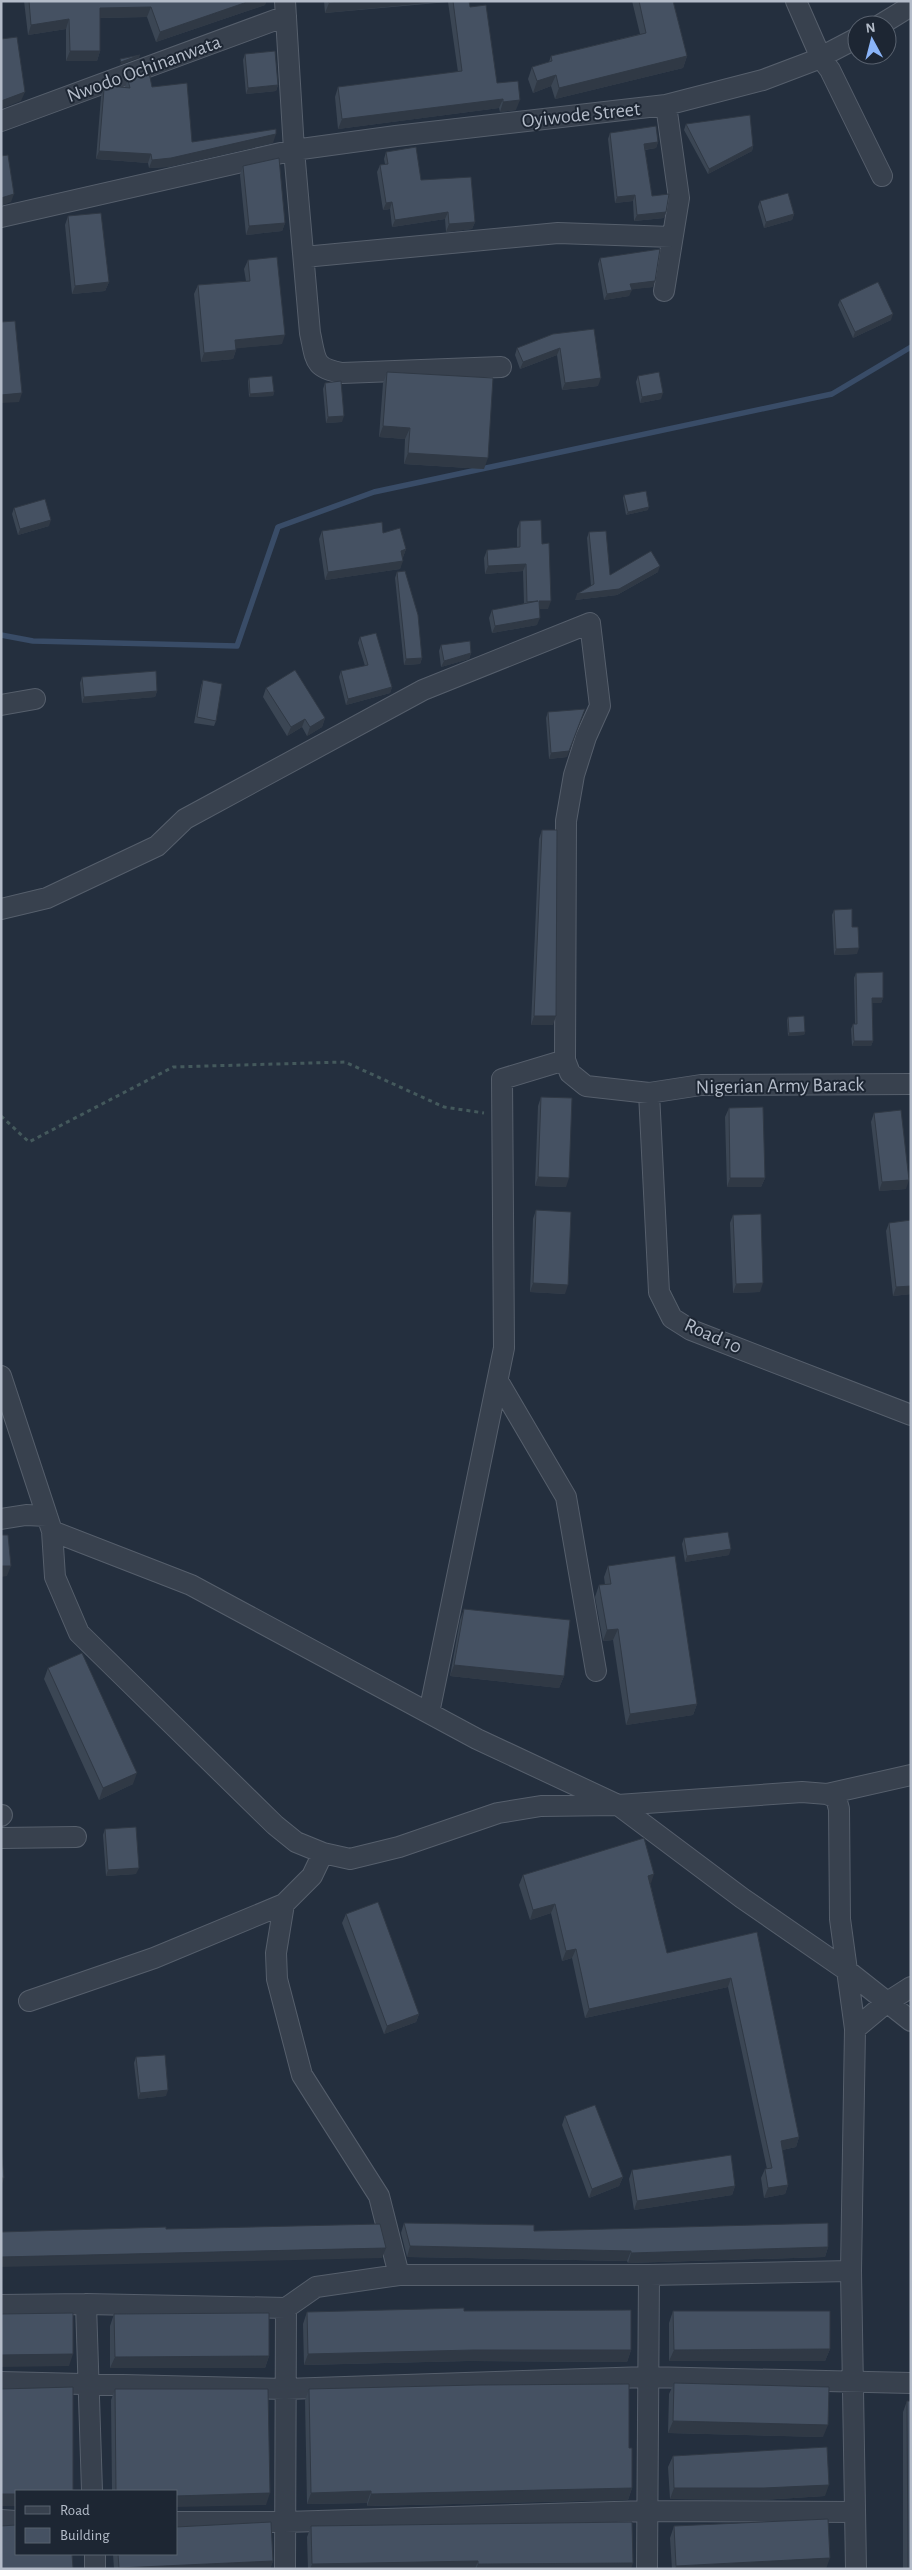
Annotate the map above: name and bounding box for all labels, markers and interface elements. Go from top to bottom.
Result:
north arrow [847,15,897,65]
text: N [865,21,876,36]
street label: Nwodo Ochinanwata [64,32,224,106]
street label: Oyiwode Street [521,99,642,131]
street label: Nigerian Army Barack [695,1075,865,1097]
street label: Road 10 [681,1315,745,1357]
legend [15,2490,178,2555]
text: Road [60,2503,90,2518]
text: Building [60,2528,110,2543]

